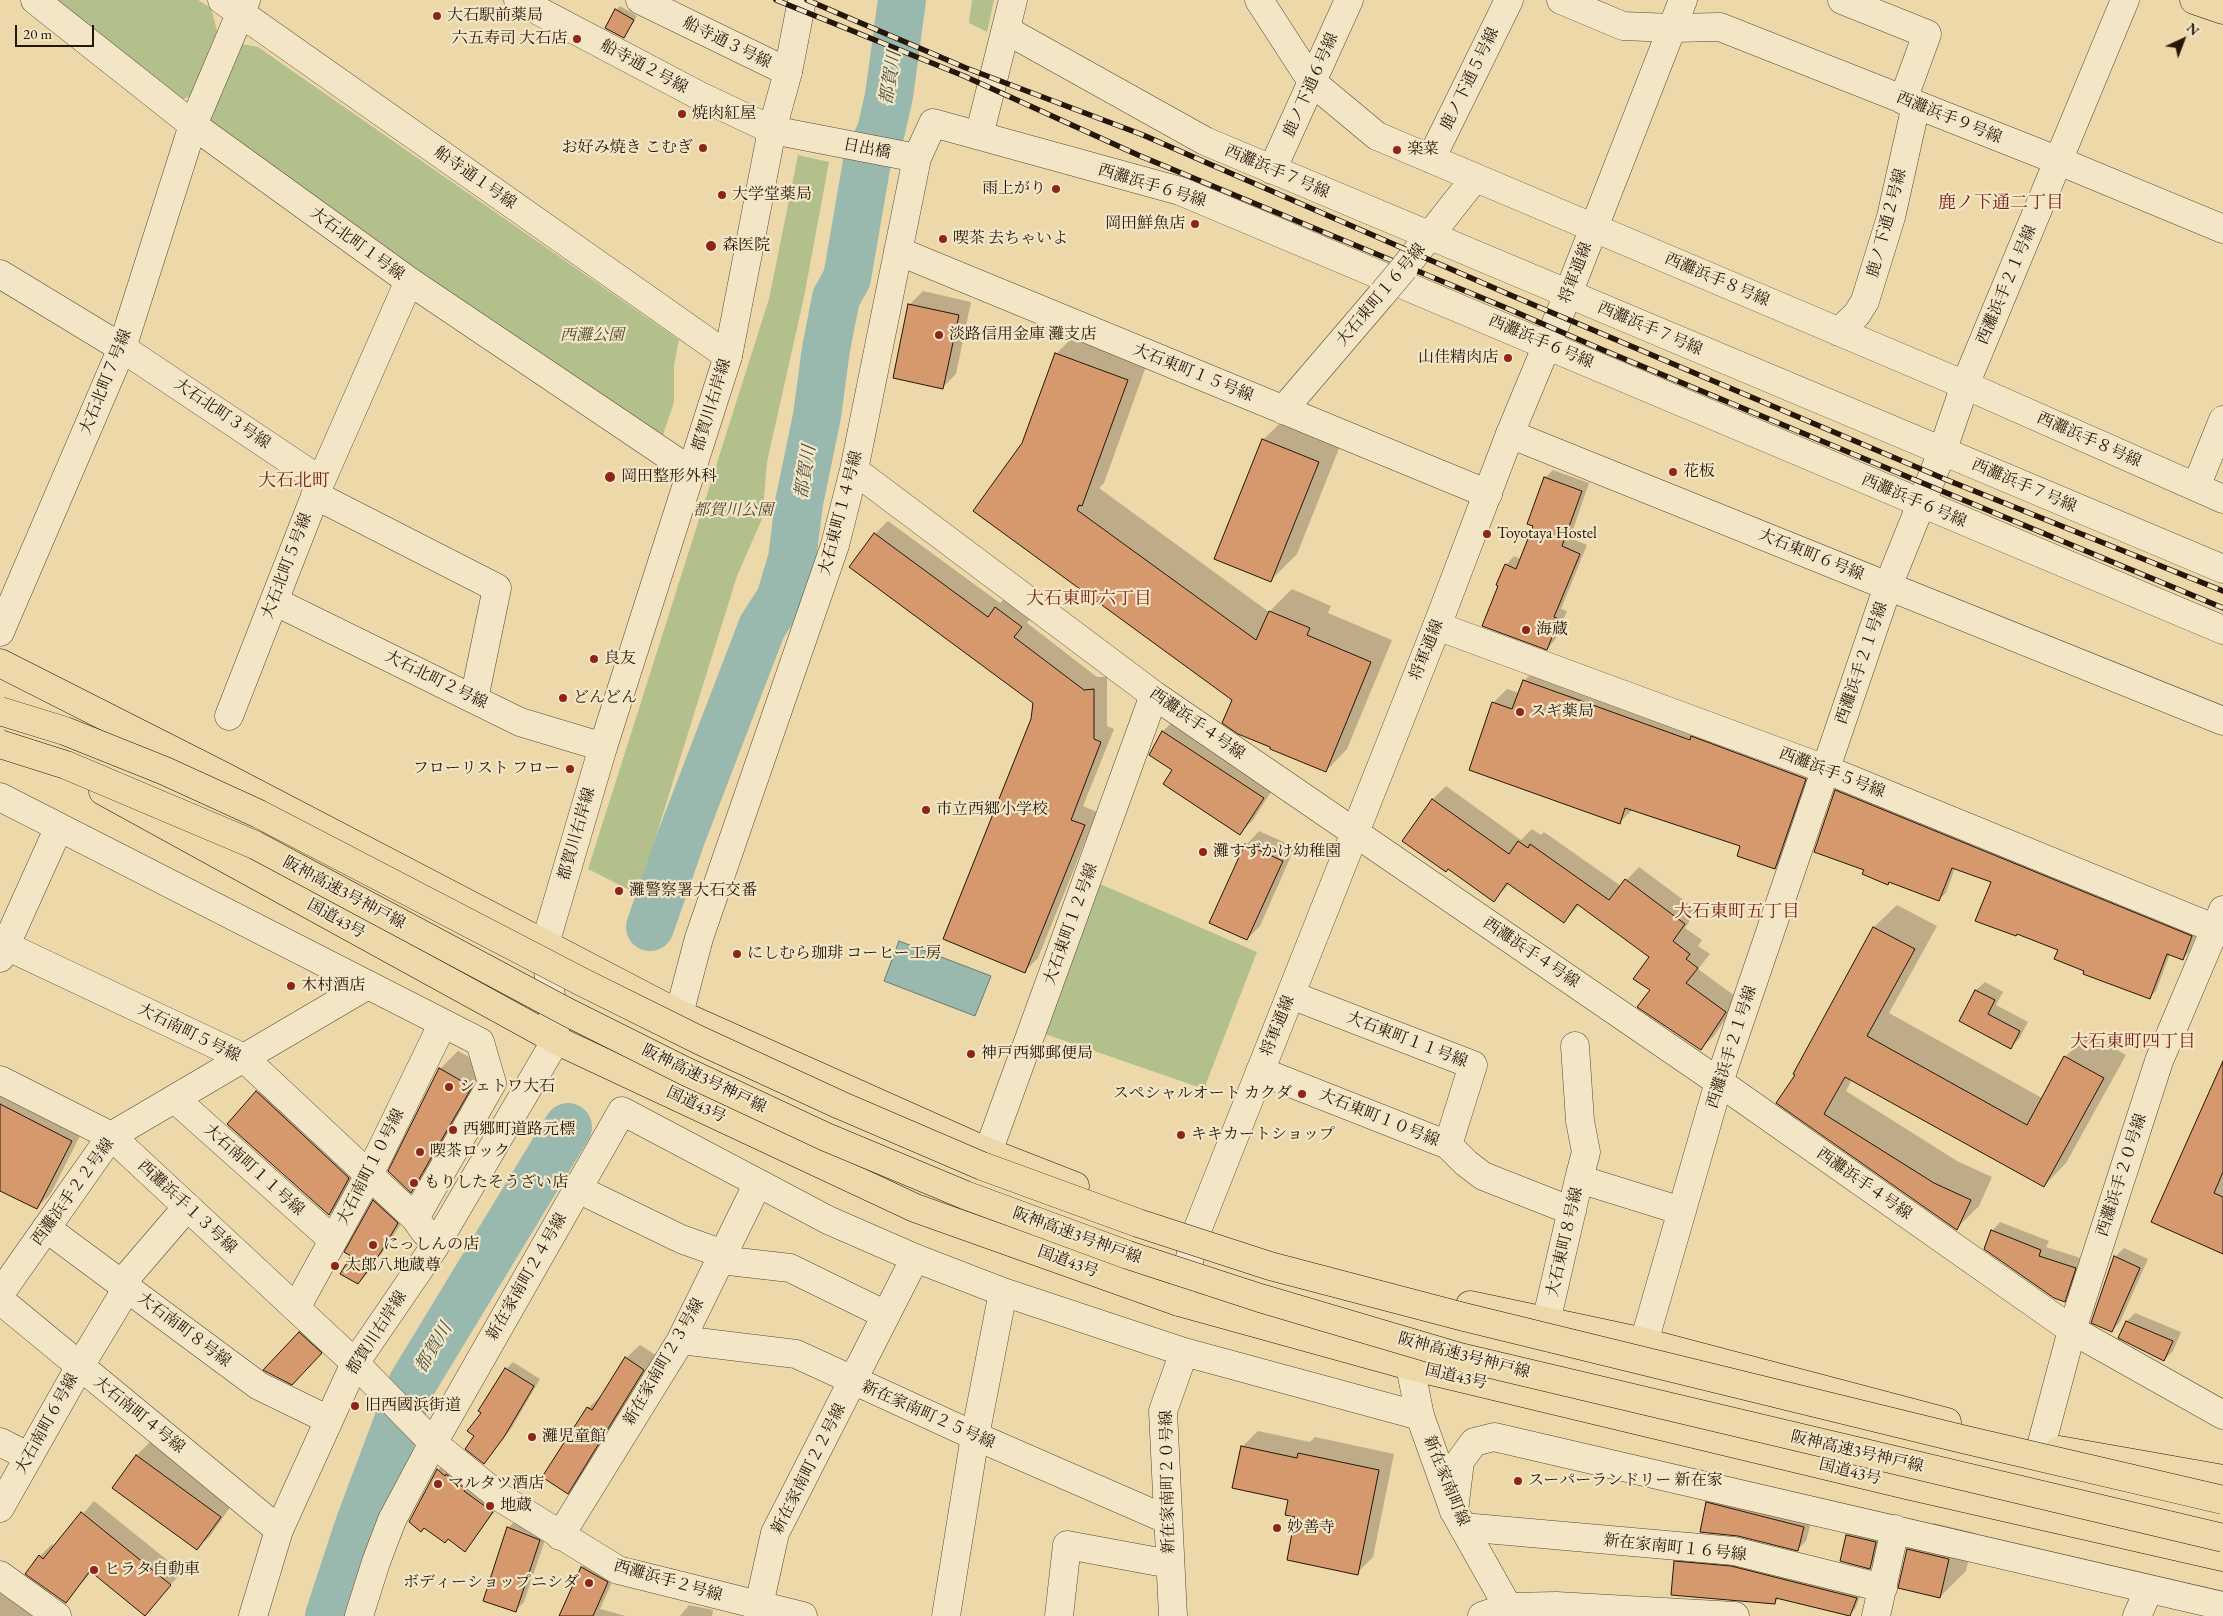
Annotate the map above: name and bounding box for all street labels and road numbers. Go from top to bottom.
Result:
street label: 船寺通３号線 [680,13,774,73]
street label: 鹿ノ下通５号線 [1437,24,1503,134]
street label: 鹿ノ下通６号線 [1279,30,1343,140]
street label: 船寺通２号線 [597,36,691,98]
street label: 西灘浜手９号線 [1893,88,2005,148]
street label: 日出橋 [842,135,892,163]
street label: 西灘浜手７号線 [1222,141,1332,203]
street label: 船寺通１号線 [430,143,520,213]
street label: 西灘浜手６号線 [1096,160,1208,212]
street label: 鹿ノ下通２号線 [1863,166,1911,280]
street label: 大石北町１号線 [306,203,408,285]
street label: 西灘浜手２１号線 [1973,222,2041,348]
street label: 大石東町１６号線 [1333,240,1429,350]
street label: 将軍通線 [1556,240,1596,306]
street label: 西灘浜手８号線 [1662,249,1772,311]
street label: 西灘浜手７号線 [1595,298,1705,360]
street label: 西灘浜手６号線 [1486,311,1596,373]
street label: 大石北町７号線 [76,326,136,438]
street label: 大石東町１５号線 [1130,340,1256,406]
street label: 都賀川右岸線 [689,356,735,454]
street label: 大石北町３号線 [170,375,274,453]
street label: 西灘浜手８号線 [2034,408,2144,472]
street label: 大石東町１４号線 [815,449,867,577]
street label: 西灘浜手７号線 [1969,455,2079,517]
street label: 西灘浜手６号線 [1859,470,1969,532]
street label: 大石北町５号線 [258,510,316,622]
street label: 大石東町６号線 [1755,525,1867,585]
street label: 西灘浜手２１号線 [1832,599,1892,727]
street label: 将軍通線 [1406,617,1448,683]
street label: 大石北町２号線 [381,647,491,713]
street label: 西灘浜手４号線 [1146,684,1248,764]
street label: 西灘浜手５号線 [1776,744,1888,802]
street label: 都賀川右岸線 [555,785,599,883]
street label: 阪神高速3号神戸線 [280,853,408,933]
street label: 大石東町１２号線 [1040,861,1102,987]
street label: 国道43号 [304,895,368,943]
street label: 西灘浜手４号線 [1479,914,1583,992]
street label: 西灘浜手２１号線 [1703,983,1761,1111]
street label: 将軍通線 [1257,993,1299,1059]
street label: 大石南町５号線 [134,1000,244,1066]
street label: 大石東町１１号線 [1344,1008,1470,1072]
street label: 阪神高速3号神戸線 [639,1041,769,1117]
street label: 国道43号 [663,1083,729,1127]
street label: 大石東町１０号線 [1316,1085,1442,1151]
street label: 大石南町１０号線 [333,1106,409,1228]
street label: 西灘浜手２０号線 [2093,1111,2151,1239]
street label: 大石南町１１号線 [200,1120,308,1220]
street label: 西灘浜手２２号線 [28,1135,118,1249]
street label: 西灘浜手４号線 [1813,1144,1915,1224]
street label: 西灘浜手１３号線 [134,1156,240,1258]
street label: 大石東町８号線 [1543,1185,1587,1299]
street label: 阪神高速3号神戸線 [1010,1204,1144,1268]
street label: 新在家南町２４号線 [483,1210,571,1344]
street label: 国道43号 [1035,1242,1101,1282]
street label: 都賀川右岸線 [343,1288,411,1378]
street label: 大石南町８号線 [133,1289,235,1371]
street label: 新在家南町２３号線 [620,1295,708,1429]
street label: 阪神高速3号神戸線 [1396,1329,1532,1383]
street label: 国道43号 [1423,1361,1489,1393]
street label: 大石南町６号線 [11,1370,83,1478]
street label: 大石南町４号線 [89,1372,189,1458]
street label: 新在家南町２５号線 [858,1377,998,1453]
street label: 新在家南町２２号線 [768,1400,850,1538]
street label: 新在家南町２０号線 [1157,1410,1179,1554]
street label: 阪神高速3号神戸線 [1789,1427,1925,1477]
street label: 新在家南町線 [1419,1433,1473,1529]
street label: 国道43号 [1817,1455,1883,1489]
street label: 新在家南町１６号線 [1602,1531,1748,1565]
street label: 西灘浜手２号線 [612,1556,724,1606]

